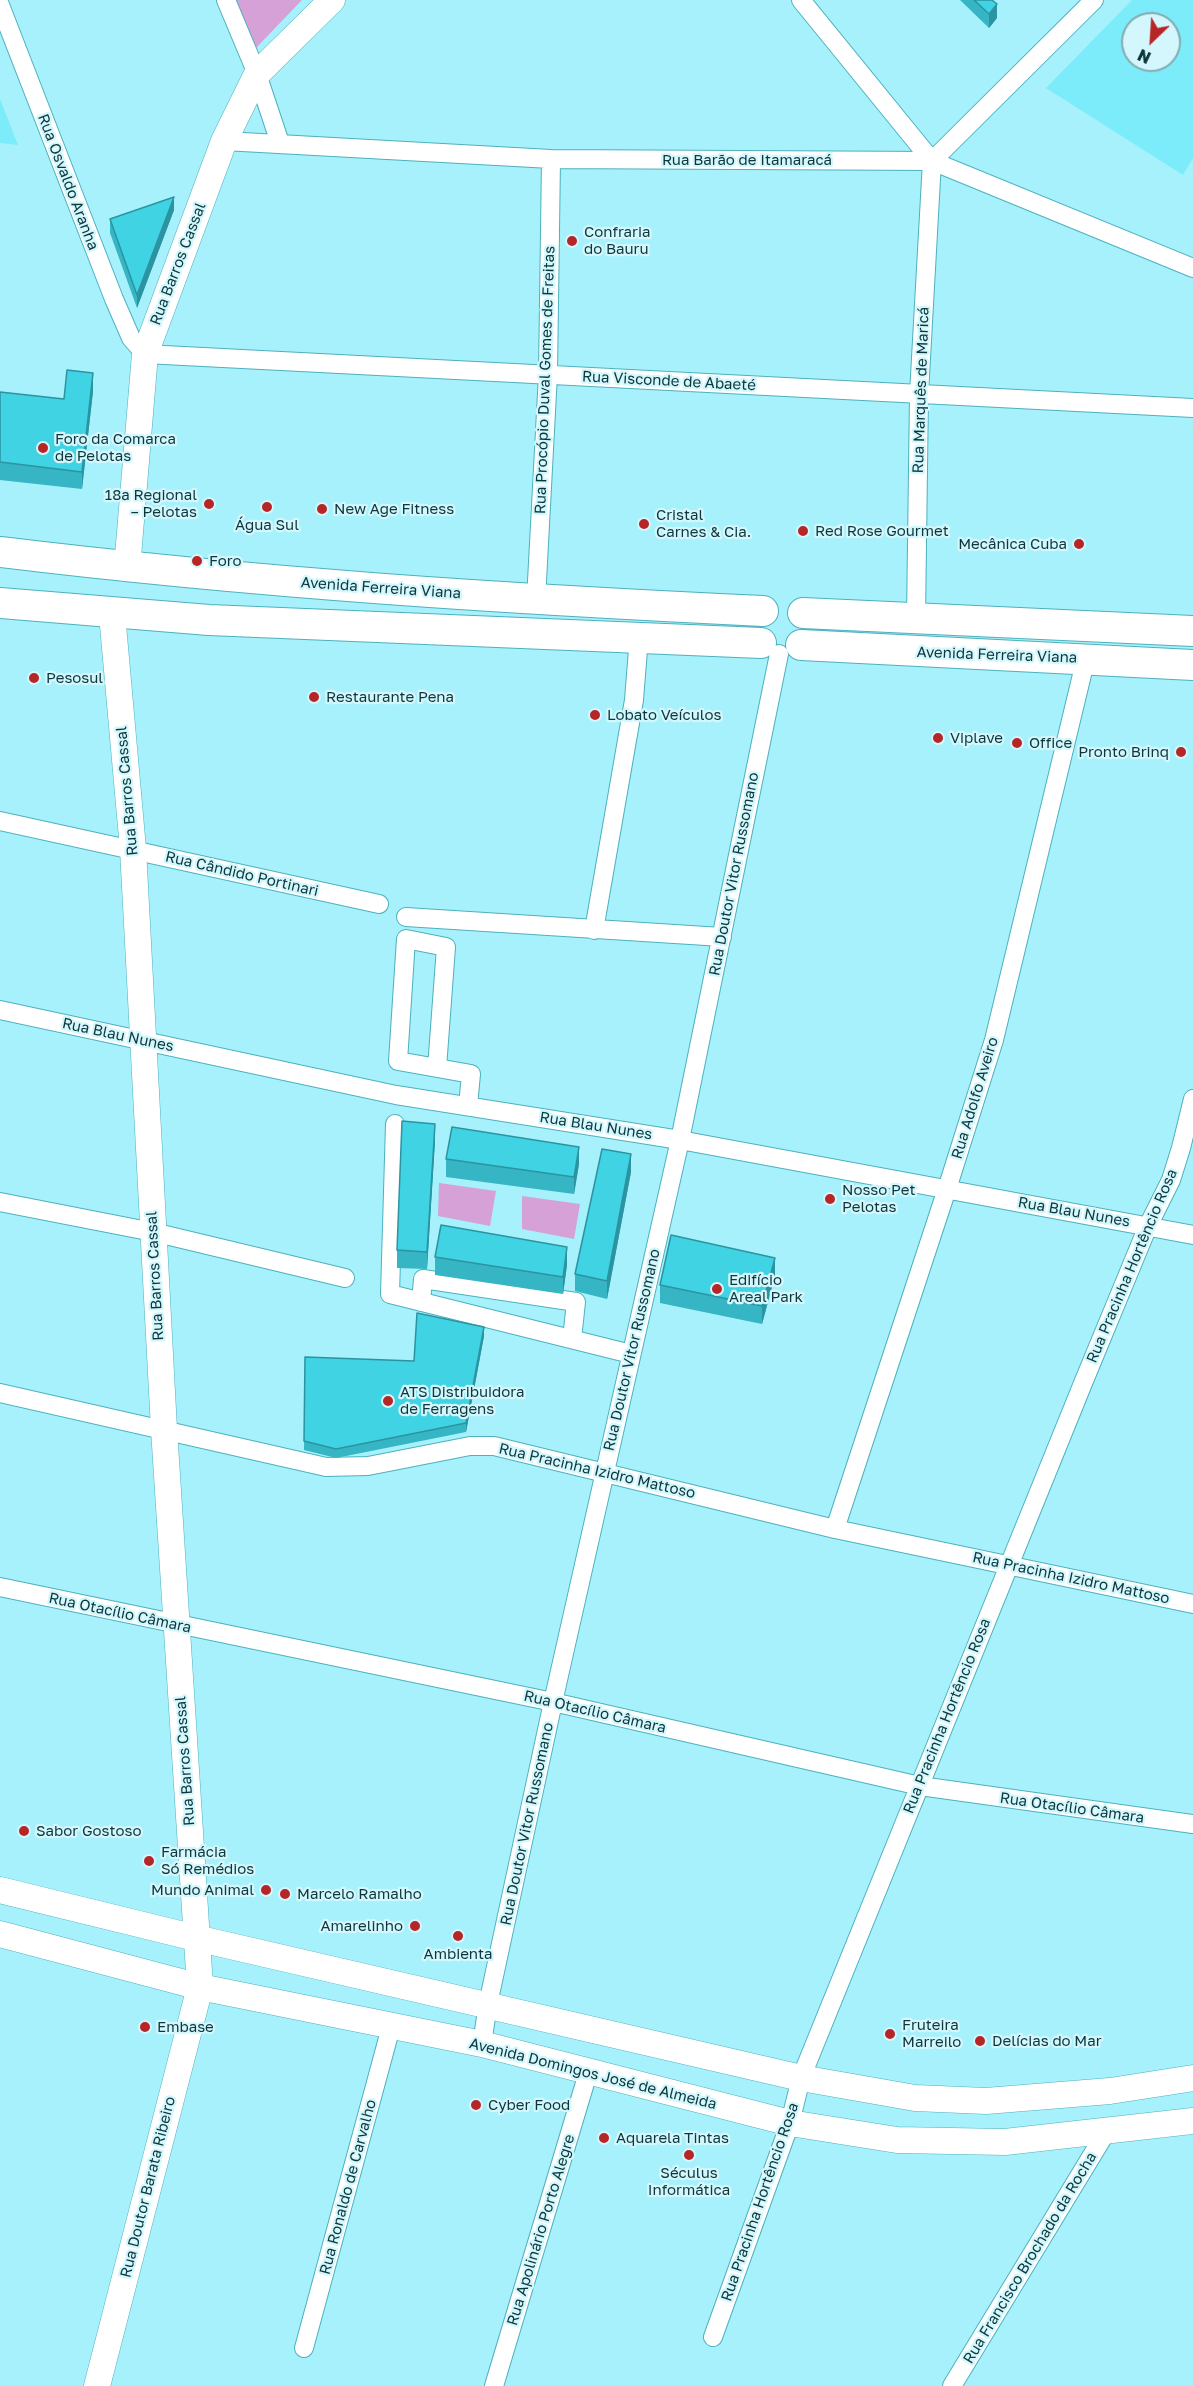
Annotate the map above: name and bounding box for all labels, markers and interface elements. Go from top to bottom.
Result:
north arrow [1121,12,1181,72]
text: N [1135,45,1154,68]
street label: Rua Osvaldo Aranha [34,111,102,253]
street label: Rua Barão de Itamaracá [662,151,832,169]
street label: Rua Barros Cassal [146,200,210,328]
place label: Confraria do Bauru [584,223,650,258]
marker: Confraria do Bauru [565,234,579,248]
street label: Rua Procópio Duval Gomes de Freitas [531,246,559,514]
street label: Rua Marquês de Maricá [909,306,933,474]
street label: Rua Visconde de Abaeté [582,367,756,395]
place label: Foro da Comarca de Pelotas [55,430,176,465]
marker: Foro da Comarca de Pelotas [36,441,50,455]
place label: 18ª Regional – Pelotas [105,486,197,521]
marker: 18ª Regional – Pelotas [202,497,216,511]
marker: Água Sul [260,500,274,514]
place label: New Age Fitness [334,500,454,518]
marker: New Age Fitness [315,502,329,516]
place label: Cristal Carnes & Cia. [656,506,751,541]
place label: Água Sul [235,516,299,534]
marker: Cristal Carnes & Cia. [637,517,651,531]
place label: Red Rose Gourmet [815,522,949,540]
marker: Red Rose Gourmet [796,524,810,538]
place label: Mecânica Cuba [958,535,1067,553]
marker: Mecânica Cuba [1072,537,1086,551]
place label: Foro [209,552,241,570]
marker: Foro [190,554,204,568]
street label: Avenida Ferreira Viana [300,573,462,603]
street label: Avenida Ferreira Viana [916,643,1078,667]
place label: Pesosul [46,669,103,687]
marker: Pesosul [27,671,41,685]
place label: Restaurante Pena [326,688,454,706]
marker: Restaurante Pena [307,690,321,704]
place label: Lobato Veículos [607,706,721,724]
marker: Lobato Veículos [588,708,602,722]
street label: Rua Barros Cassal [112,726,142,856]
place label: Viplave [950,729,1003,747]
marker: Viplave [931,731,945,745]
place label: Office [1029,734,1072,752]
marker: Office [1010,736,1024,750]
place label: Pronto Brinq [1078,743,1169,761]
marker: Pronto Brinq [1174,745,1188,759]
street label: Rua Doutor Vitor Russomano [705,771,763,977]
street label: Rua Cândido Portinari [164,848,320,900]
street label: Rua Blau Nunes [61,1014,175,1056]
street label: Rua Adolfo Aveiro [948,1035,1002,1161]
street label: Rua Blau Nunes [538,1108,654,1144]
street label: Rua Pracinha Hortêncio Rosa [1083,1166,1181,1366]
place label: Nosso Pet Pelotas [842,1181,915,1216]
marker: Nosso Pet Pelotas [823,1192,837,1206]
street label: Rua Blau Nunes [1016,1193,1132,1231]
street label: Rua Barros Cassal [143,1211,167,1341]
street label: Rua Doutor Vitor Russomano [600,1247,664,1453]
place label: Edifício Areal Park [729,1271,803,1306]
marker: Edifício Areal Park [710,1282,724,1296]
place label: ATS Distribuidora de Ferragens [400,1383,524,1418]
marker: ATS Distribuidora de Ferragens [381,1394,395,1408]
street label: Rua Pracinha Izidro Mattoso [497,1440,697,1502]
street label: Rua Pracinha Izidro Mattoso [971,1548,1171,1608]
street label: Rua Otacílio Câmara [47,1589,193,1637]
street label: Rua Pracinha Hortêncio Rosa [900,1616,994,1816]
street label: Rua Otacílio Câmara [522,1687,668,1737]
street label: Rua Barros Cassal [171,1696,199,1826]
street label: Rua Doutor Vitor Russomano [497,1721,557,1927]
street label: Rua Otacílio Câmara [999,1789,1145,1827]
place label: Sabor Gostoso [36,1822,141,1840]
marker: Sabor Gostoso [17,1824,31,1838]
place label: Farmácia Só Remédios [161,1843,254,1878]
marker: Farmácia Só Remédios [142,1854,156,1868]
place label: Mundo Animal [151,1881,254,1899]
marker: Mundo Animal [259,1883,273,1897]
place label: Marcelo Ramalho [297,1885,422,1903]
marker: Marcelo Ramalho [278,1887,292,1901]
place label: Amarelinho [321,1917,403,1935]
marker: Amarelinho [408,1919,422,1933]
marker: Ambienta [451,1929,465,1943]
place label: Ambienta [424,1945,492,1963]
place label: Fruteira Marreilo [902,2016,961,2051]
place label: Embase [157,2018,214,2036]
marker: Embase [138,2020,152,2034]
marker: Fruteira Marreilo [883,2027,897,2041]
place label: Delícias do Mar [992,2032,1102,2050]
marker: Delícias do Mar [973,2034,987,2048]
street label: Avenida Domingos José de Almeida [467,2035,719,2113]
street label: Rua Doutor Barata Ribeiro [117,2095,179,2279]
place label: Cyber Food [488,2096,570,2114]
street label: Rua Ronaldo de Carvalho [316,2097,380,2277]
marker: Cyber Food [469,2098,483,2112]
street label: Rua Pracinha Hortêncio Rosa [717,2100,803,2304]
place label: Aquarela Tintas [616,2129,729,2147]
marker: Aquarela Tintas [597,2131,611,2145]
street label: Rua Apolinário Porto Alegre [503,2132,579,2328]
marker: Séculus Informática [682,2148,696,2162]
street label: Rua Francisco Brochado da Rocha [960,2149,1100,2367]
place label: Séculus Informática [648,2164,730,2199]

